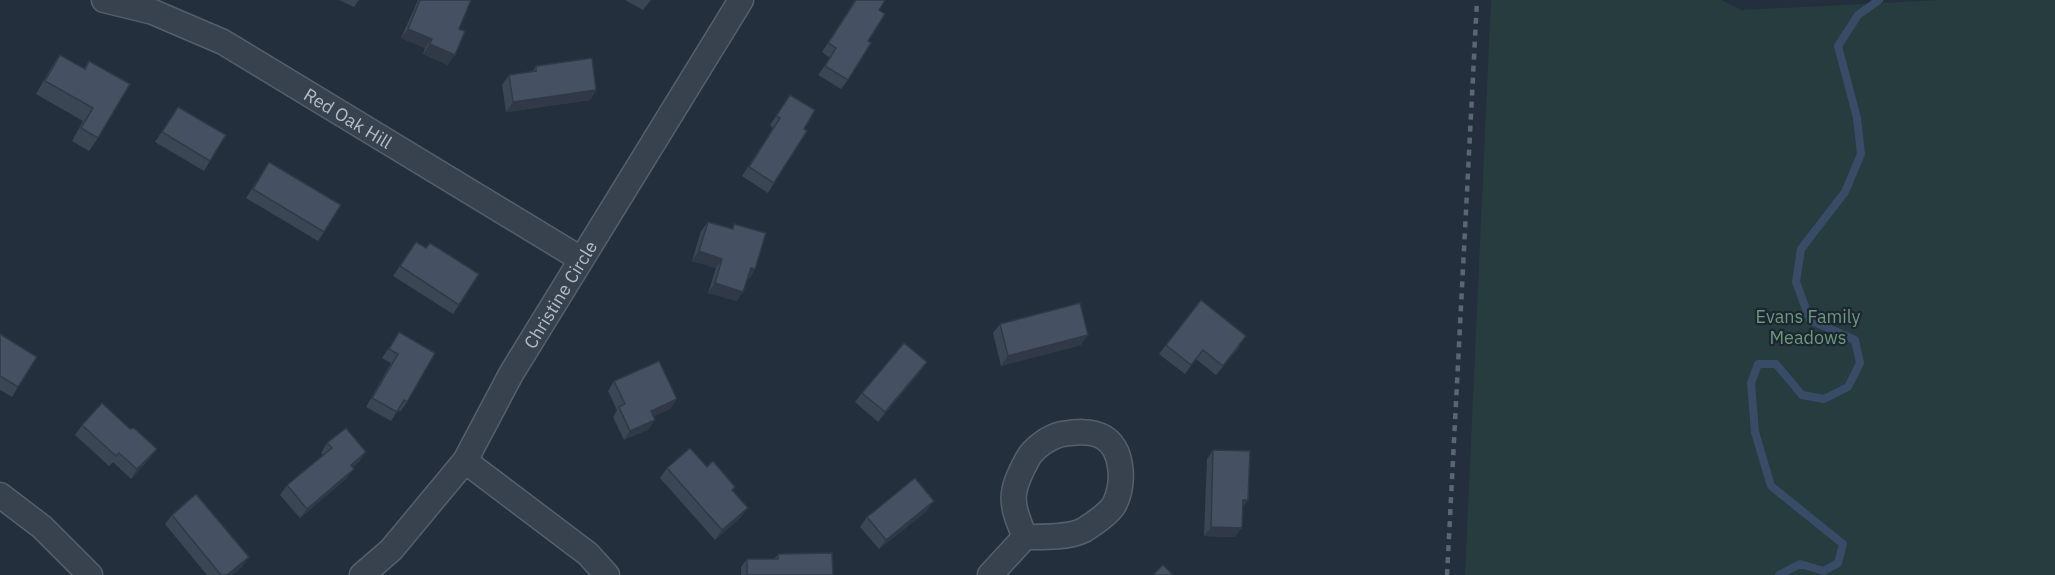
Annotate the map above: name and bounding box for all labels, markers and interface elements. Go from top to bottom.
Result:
street label: Red Oak Hill [300,82,397,153]
street label: Christine Circle [518,236,602,352]
park label: Evans Family Meadows [1756,305,1860,349]

